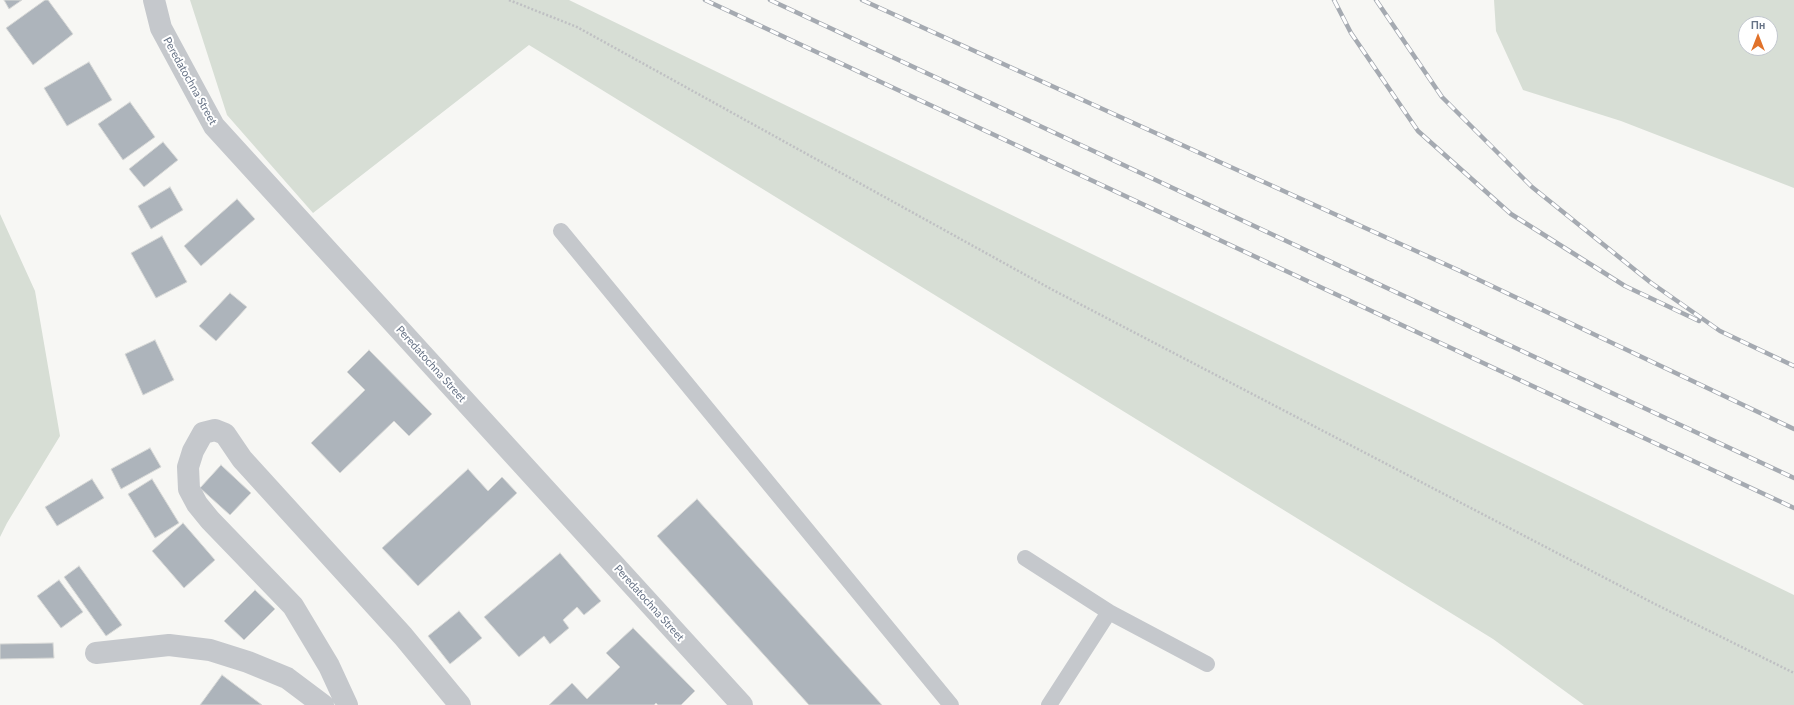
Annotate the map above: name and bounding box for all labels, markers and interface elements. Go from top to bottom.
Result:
north arrow [1738,16,1778,56]
text: Пн [1751,18,1765,31]
street label: Peredatochna Street [160,35,220,127]
street label: Peredatochna Street [393,323,469,405]
street label: Peredatochna Street [611,562,687,644]

